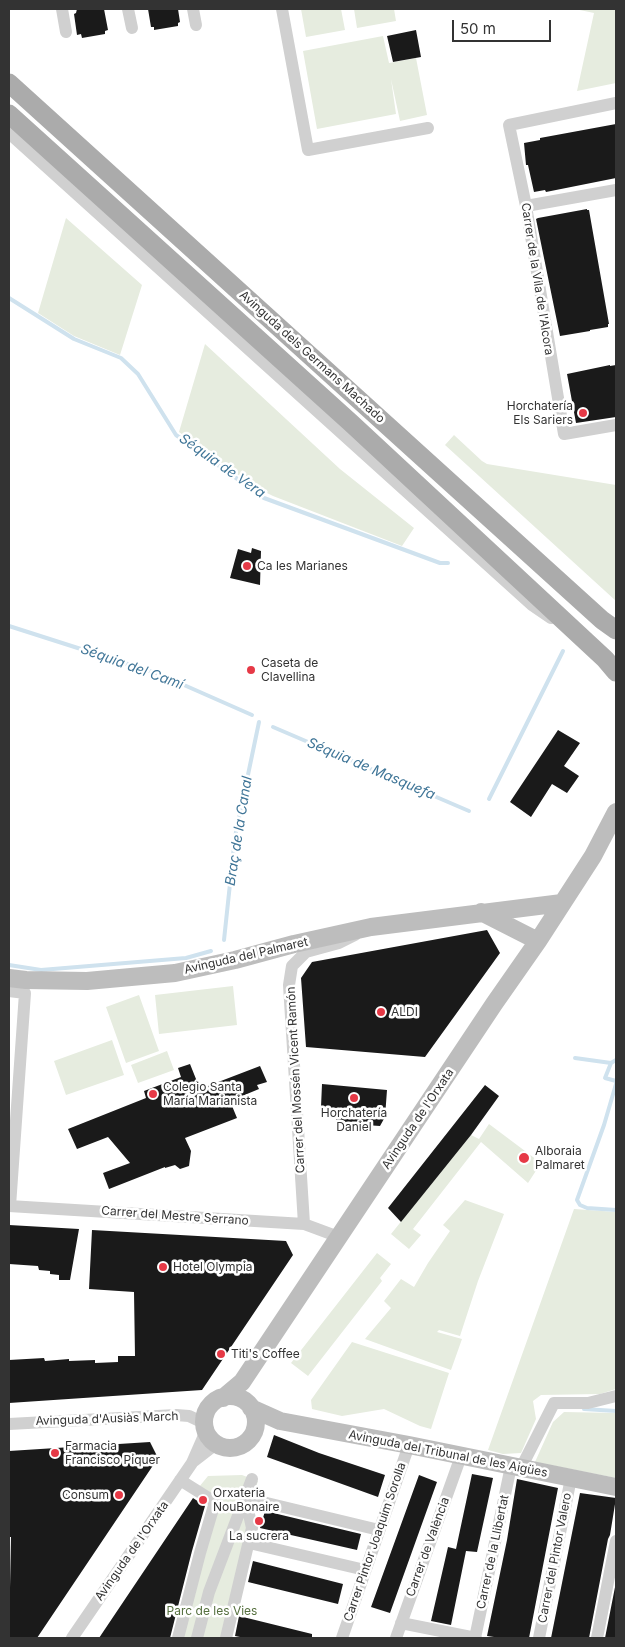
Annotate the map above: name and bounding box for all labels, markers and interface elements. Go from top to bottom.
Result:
scale bar [455,10,554,42]
text: 50 m [460,19,496,38]
street label: Carrer de la Vila de l'Alcora [518,202,556,356]
street label: Avinguda dels Germans Machado [236,288,388,426]
place label: Horchatería Els Sariers [507,399,573,427]
marker: Horchatería Els Sariers [577,407,589,419]
water label: Séquia de Vera [176,430,268,502]
place label: Ca les Marianes [257,559,348,573]
marker: Ca les Marianes [241,560,253,572]
water label: Séquia del Camí [78,641,186,693]
place label: Caseta de Clavellina [261,656,318,684]
marker: Caseta de Clavellina [245,664,257,676]
water label: Séquia de Masquefa [305,734,437,804]
water label: Braç de la Canal [222,775,256,887]
street label: Avinguda del Palmaret [183,935,309,977]
street label: Carrer del Mossén Vicent Ramón [284,986,308,1174]
place label: ALDI [391,1005,418,1019]
marker: ALDI [375,1006,387,1018]
street label: Avinguda de l'Orxata [379,1066,457,1172]
place label: Colegio Santa María Marianista [163,1080,257,1108]
marker: Colegio Santa María Marianista [147,1088,159,1100]
marker: Horchatería Daniel [348,1092,360,1104]
place label: Horchatería Daniel [321,1106,387,1134]
place label: Alboraia Palmaret [535,1144,585,1172]
marker: Alboraia Palmaret [517,1151,531,1165]
street label: Carrer del Mestre Serrano [101,1204,249,1228]
place label: Hotel Olympia [173,1260,253,1274]
marker: Hotel Olympia [157,1261,169,1273]
place label: Titi's Coffee [231,1347,300,1361]
marker: Titi's Coffee [215,1348,227,1360]
street label: Avinguda d'Ausiàs March [35,1409,179,1429]
street label: Avinguda del Tribunal de les Aigües [347,1428,549,1480]
place label: Farmacia Francisco Piquer [65,1439,160,1467]
marker: Farmacia Francisco Piquer [49,1447,61,1459]
street label: Carrer Pintor Joaquim Sorolla [341,1461,409,1623]
place label: Orxateria NouBonaire [213,1486,279,1514]
place label: Consum [62,1488,109,1502]
marker: Consum [113,1489,125,1501]
street label: Carrer del Pintor Valero [535,1492,575,1624]
marker: Orxateria NouBonaire [197,1494,209,1506]
street label: Carrer de la Llibertat [474,1494,512,1610]
street label: Carrer de València [403,1495,453,1599]
street label: Avinguda de l'Orxata [92,1498,172,1604]
marker: La sucrera [253,1515,265,1527]
place label: La sucrera [229,1529,289,1543]
park label: Parc de les Vies [167,1604,257,1618]

